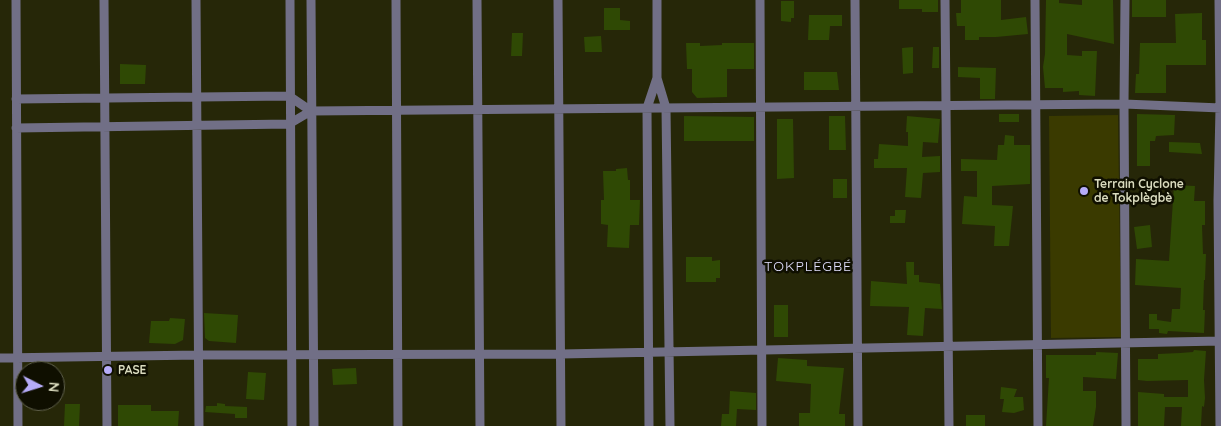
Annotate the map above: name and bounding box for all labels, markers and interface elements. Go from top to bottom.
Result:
place label: Terrain Cyclone de Tokplègbè [1094,177,1184,205]
marker: Terrain Cyclone de Tokplègbè [1078,185,1090,197]
district label: TOKPLÉGBÉ [763,259,853,275]
north arrow [15,361,65,411]
place label: PASE [118,363,146,377]
marker: PASE [102,364,114,376]
text: N [45,381,63,393]

